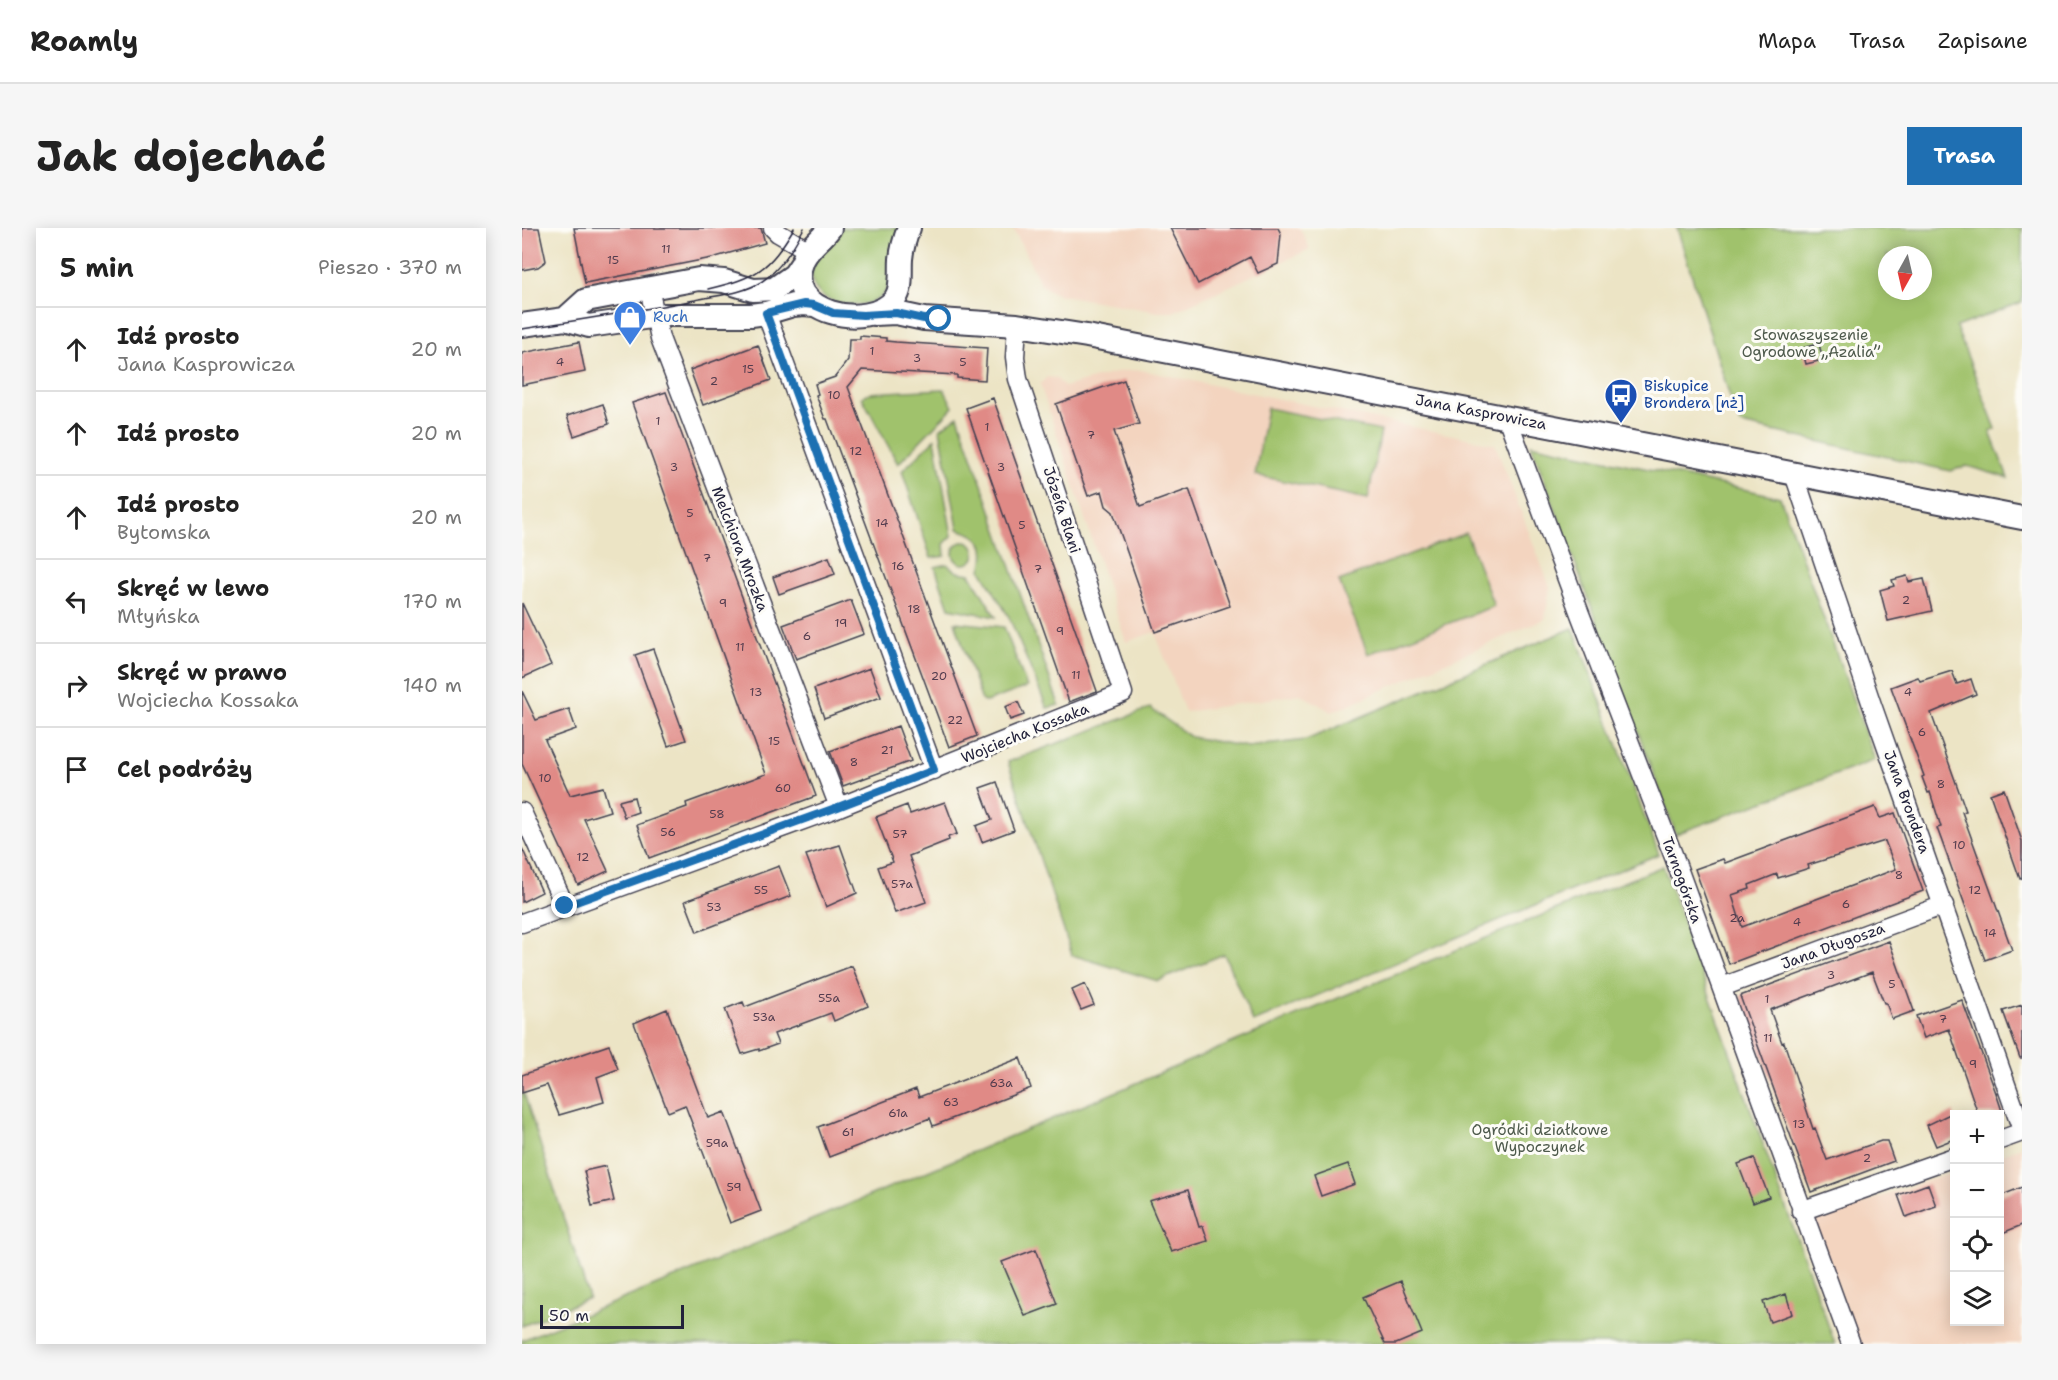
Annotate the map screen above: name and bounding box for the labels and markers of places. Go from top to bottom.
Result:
shop icon: Ruch [612,299,648,346]
place label: Ruch [653,307,688,327]
place label: Biskupice Brondera [nż] [1644,376,1744,413]
bus stop icon: Biskupice Brondera [nż] [1603,377,1639,424]

